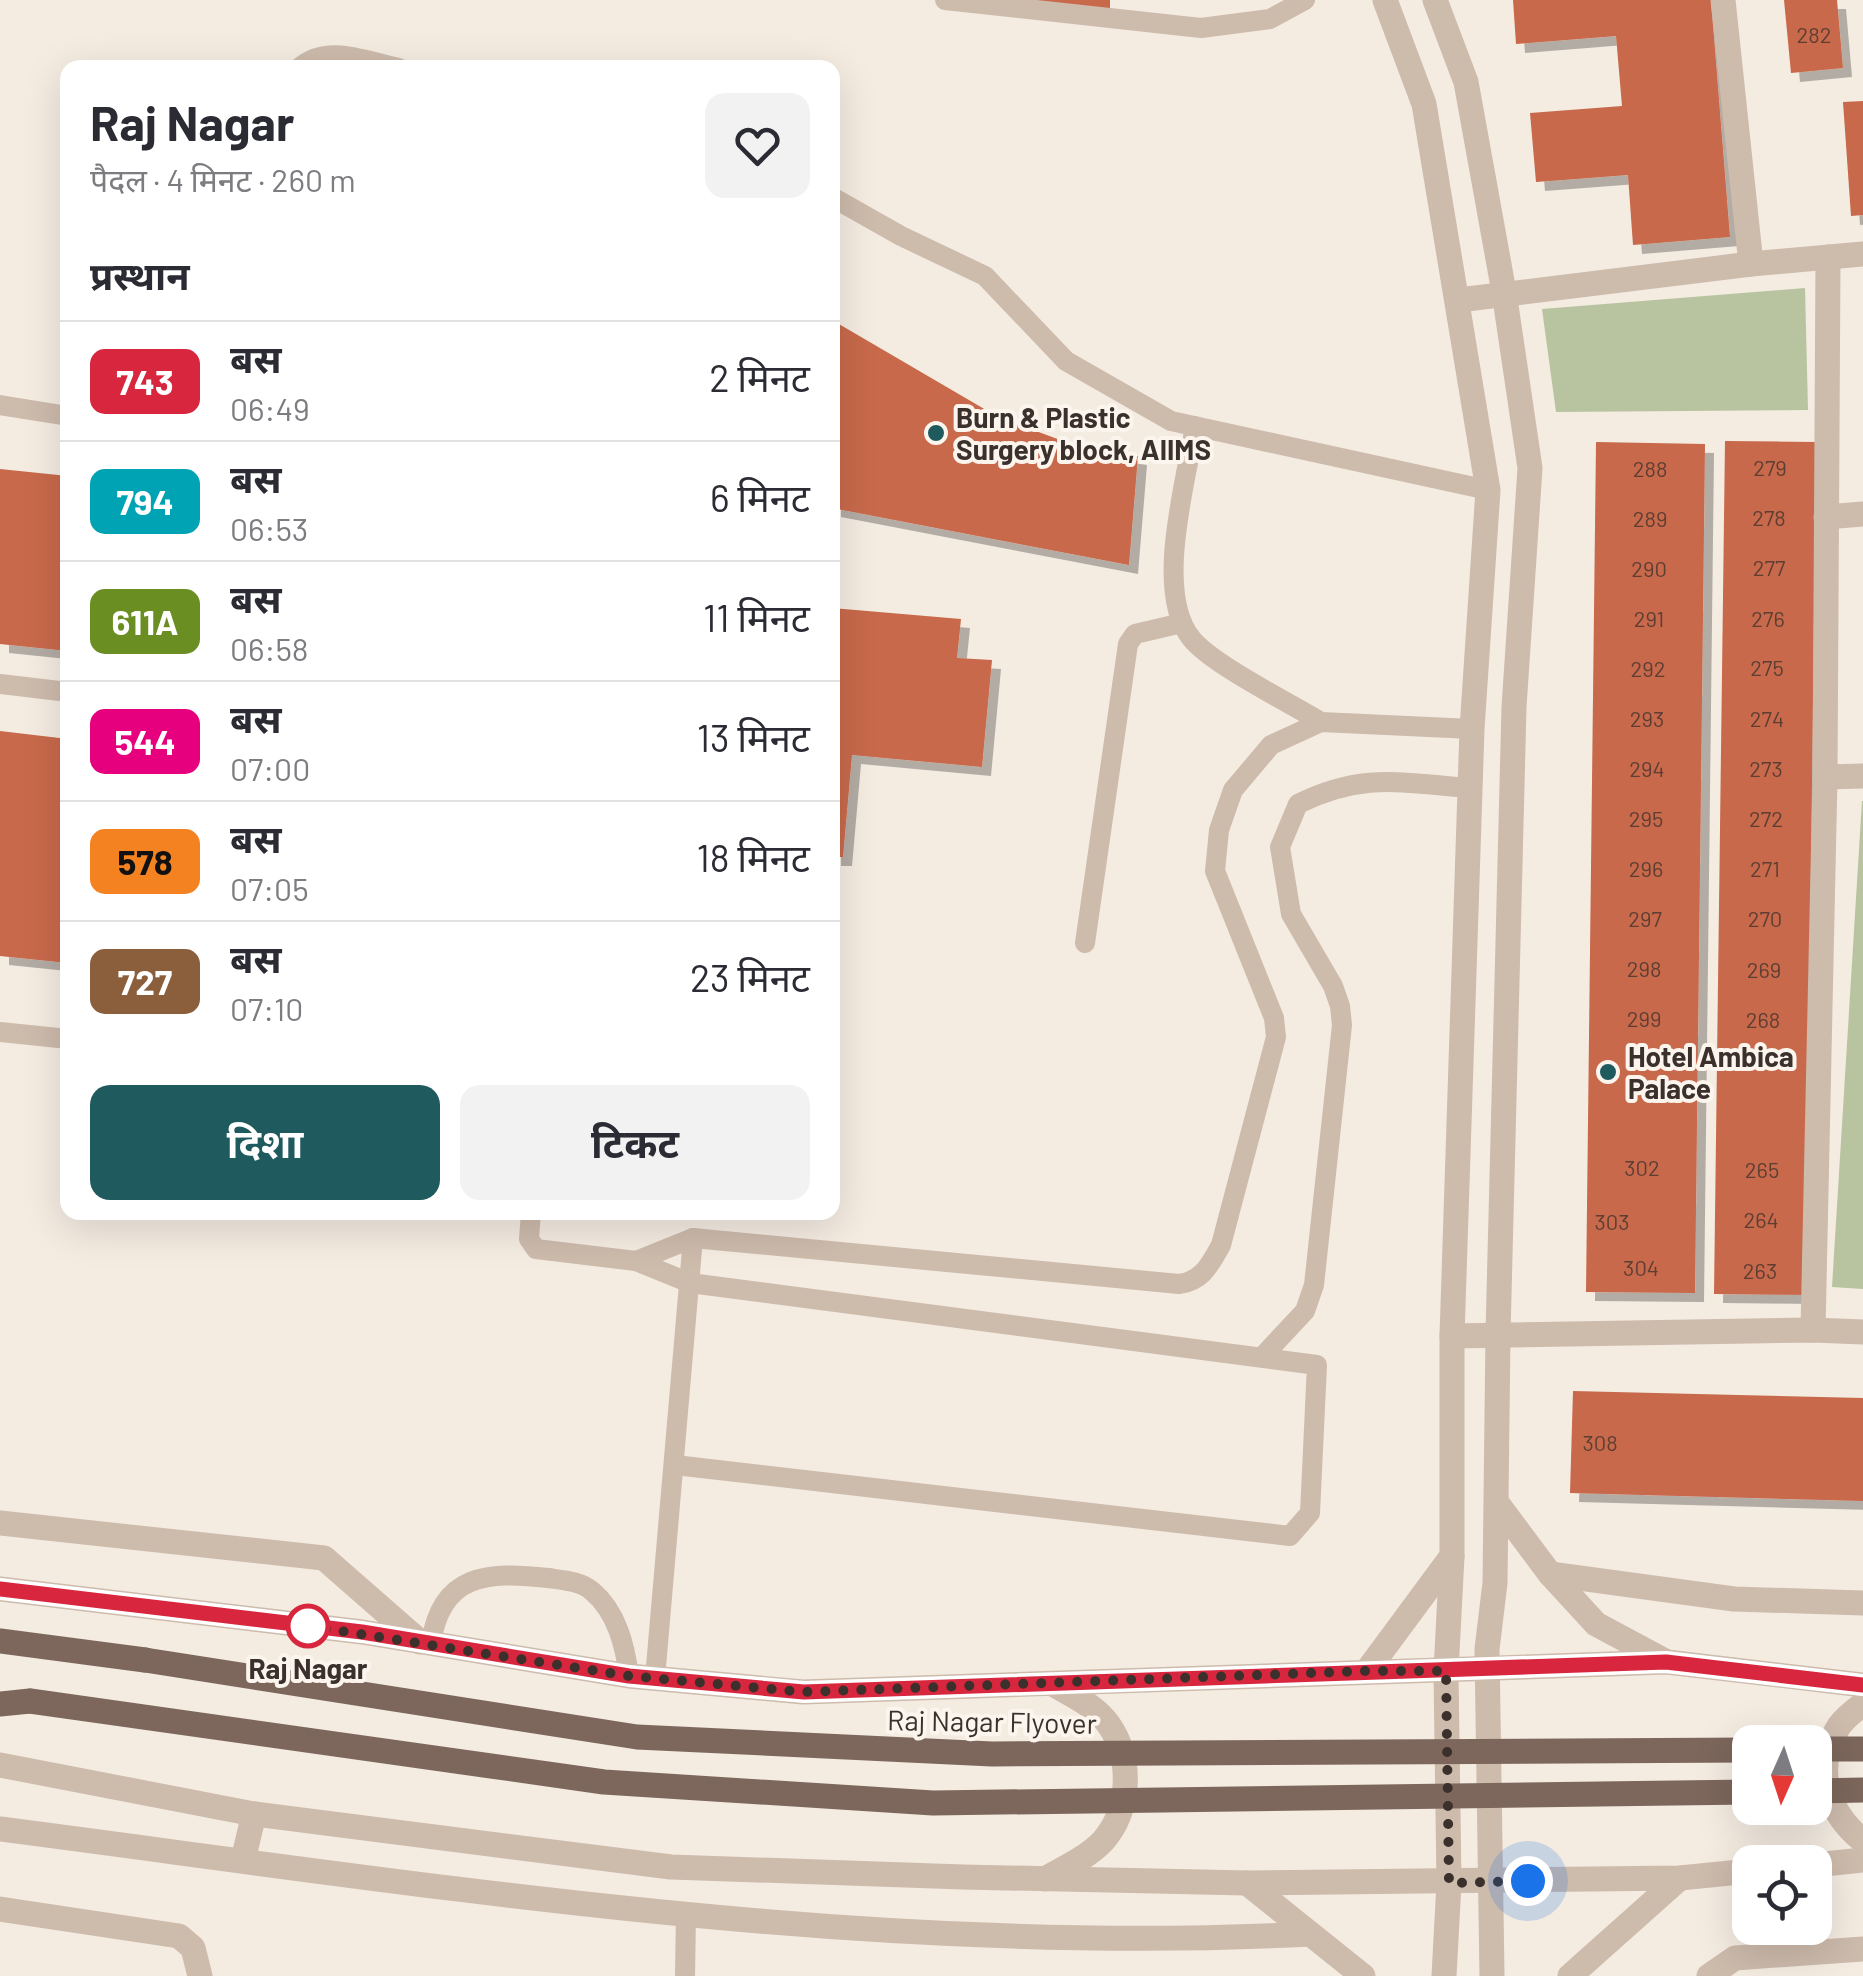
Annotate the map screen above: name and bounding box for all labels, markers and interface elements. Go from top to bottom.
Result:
house number: 282 [1796,21,1832,47]
text: Raj Nagar [90,93,294,151]
button: heart [705,93,810,198]
text: पैदल · 4 मिनट · 260 m [90,160,356,198]
text: प्रस्थान [90,252,190,298]
text: बस [230,335,282,381]
text: 2 मिनट [709,354,810,400]
text: 743 [116,360,174,402]
text: 06:49 [230,389,310,427]
place label: Burn & Plastic Surgery block, AIIMS [956,400,1211,466]
marker: Burn & Plastic Surgery block, AIIMS [925,422,947,444]
house number: 279 [1753,454,1787,480]
text: बस [230,455,282,501]
house number: 288 [1633,455,1667,481]
text: 6 मिनट [710,474,810,520]
text: 794 [116,480,174,522]
house number: 278 [1752,504,1786,530]
house number: 289 [1633,505,1667,531]
text: 06:53 [230,509,308,547]
house number: 277 [1753,554,1785,580]
house number: 290 [1631,555,1667,581]
text: बस [230,575,282,621]
text: 11 मिनट [703,594,810,640]
text: 611A [111,600,179,642]
house number: 291 [1634,605,1664,631]
house number: 276 [1751,605,1785,631]
text: 06:58 [230,629,309,667]
house number: 275 [1750,654,1784,680]
house number: 292 [1630,655,1666,681]
text: बस [230,695,282,741]
house number: 293 [1630,705,1664,731]
house number: 274 [1750,705,1784,731]
text: 13 मिनट [697,714,810,760]
text: 544 [114,720,176,762]
text: 07:00 [230,749,310,787]
house number: 294 [1629,755,1665,781]
house number: 273 [1749,755,1783,781]
house number: 295 [1629,805,1663,831]
house number: 272 [1749,805,1783,831]
text: बस [230,815,282,861]
text: 18 मिनट [696,834,810,880]
text: 578 [117,840,173,882]
house number: 296 [1629,855,1663,881]
house number: 271 [1750,855,1780,881]
text: 07:05 [230,869,309,907]
house number: 297 [1628,905,1662,931]
house number: 270 [1748,905,1782,931]
text: बस [230,935,282,981]
text: 23 मिनट [690,954,810,1000]
house number: 298 [1627,955,1661,981]
house number: 269 [1747,956,1781,982]
text: 727 [118,960,172,1002]
text: 07:10 [230,989,303,1027]
house number: 299 [1627,1005,1661,1031]
house number: 268 [1746,1006,1780,1032]
place label: Hotel Ambica Palace [1628,1039,1794,1105]
marker: Hotel Ambica Palace [1597,1061,1619,1083]
button: दिशा [90,1085,440,1200]
button: टिकट [460,1085,810,1200]
house number: 302 [1624,1154,1660,1180]
house number: 265 [1745,1156,1779,1182]
house number: 264 [1743,1206,1779,1232]
house number: 303 [1594,1208,1630,1234]
house number: 304 [1623,1254,1659,1280]
house number: 263 [1743,1257,1777,1283]
house number: 308 [1582,1429,1618,1455]
marker: Raj Nagar [287,1605,329,1647]
place label: Raj Nagar [248,1651,368,1685]
street label: Raj Nagar Flyover [887,1702,1097,1740]
north arrow [1732,1725,1832,1825]
map controls [1732,1725,1832,1945]
button: locate [1732,1845,1832,1945]
your location [1503,1856,1553,1906]

